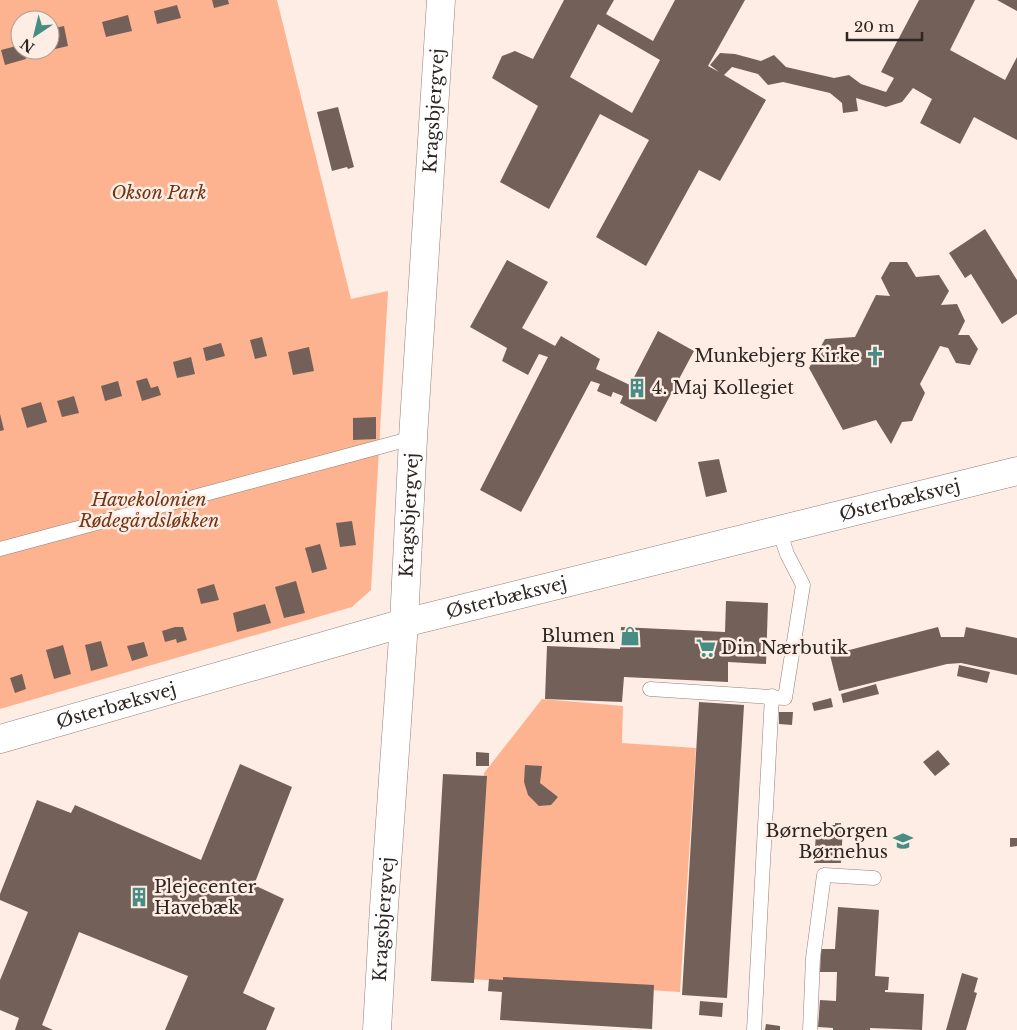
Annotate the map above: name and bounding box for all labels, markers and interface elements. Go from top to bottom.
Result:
north arrow [10,10,60,60]
scale bar [847,10,922,42]
text: 20 m [854,17,894,36]
text: N [17,34,38,57]
street label: Kragsbjergvej [419,48,449,174]
park label: Okson Park [111,182,207,204]
place label: Munkebjerg Kirke [694,345,860,367]
church icon: Munkebjerg Kirke [864,345,886,367]
building icon: 4. Maj Kollegiet [626,377,648,399]
place label: 4. Maj Kollegiet [652,377,794,399]
street label: Kragsbjergvej [395,452,423,578]
street label: Østerbæksvej [837,475,962,526]
park label: Havekolonien Rødegårdsløkken [78,489,219,532]
street label: Østerbæksvej [444,572,569,623]
place label: Blumen [541,625,615,647]
shop icon: Blumen [619,625,641,647]
supermarket icon: Din Nærbutik [695,637,717,659]
place label: Din Nærbutik [721,637,848,659]
street label: Østerbæksvej [54,678,179,733]
place label: Børneborgen Børnehus [766,820,888,863]
school or university icon: Børneborgen Børnehus [892,830,914,852]
street label: Kragsbjergvej [369,856,399,982]
place label: Plejecenter Havebæk [154,876,257,919]
building icon: Plejecenter Havebæk [128,886,150,908]

